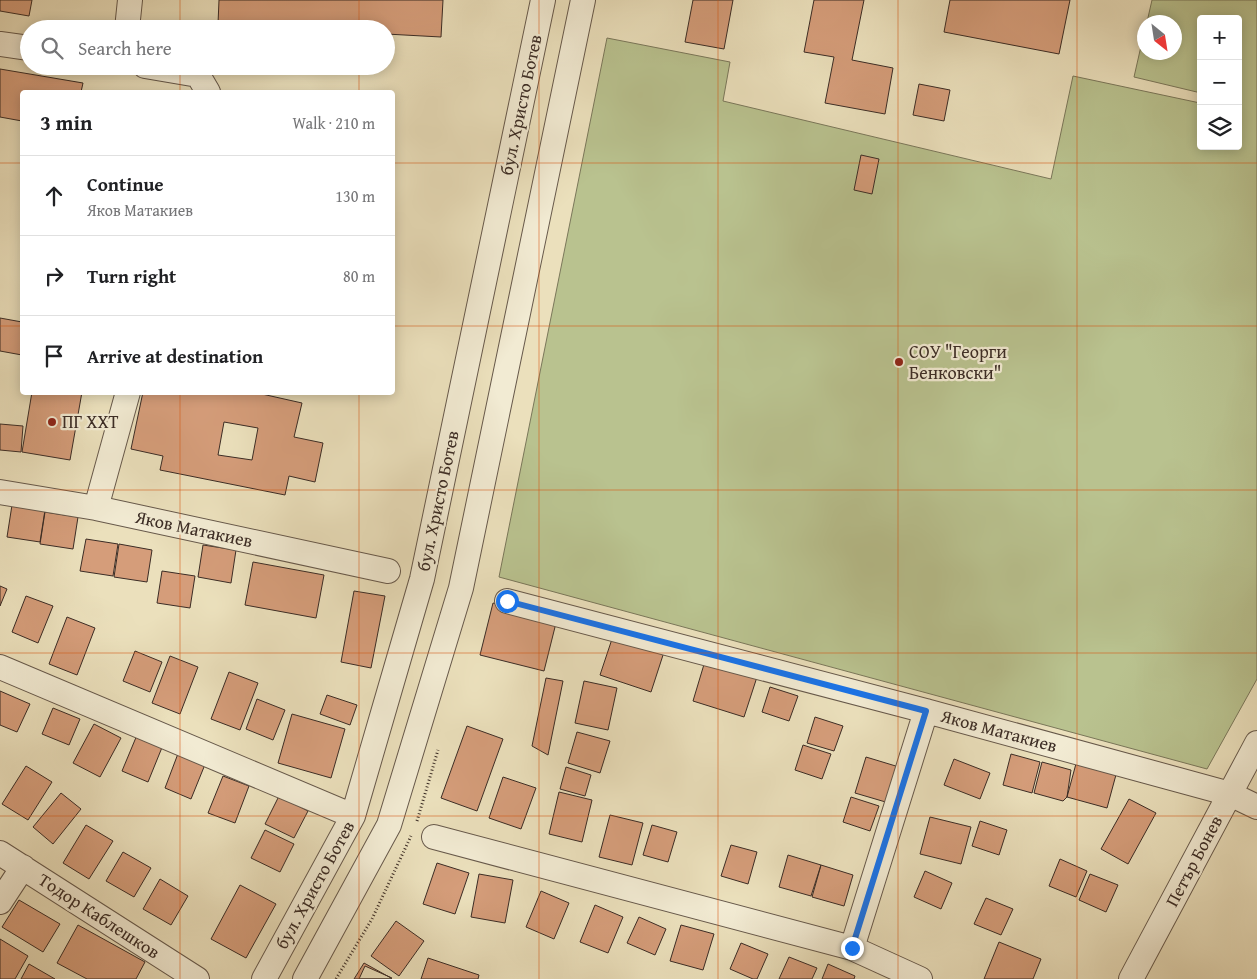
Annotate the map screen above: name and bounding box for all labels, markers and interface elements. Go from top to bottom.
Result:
north arrow [1137,15,1182,60]
map controls [1197,15,1242,150]
button: + [1197,15,1242,60]
search box [20,20,395,75]
street label: бул. Христо Ботев [492,32,549,178]
icon: search [38,34,66,62]
text: Search here [78,34,172,62]
button: − [1197,60,1242,105]
button: layers [1197,105,1242,150]
text: 3 min [40,107,92,138]
text: Walk · 210 m [292,111,375,135]
text: Continue [87,170,164,198]
icon: ahead [40,182,68,210]
text: 130 m [335,184,375,208]
text: Яков Матакиев [87,198,193,222]
icon: right [40,262,68,290]
text: Turn right [87,262,176,290]
text: 80 m [343,264,375,288]
place label: СОУ "Георги Бенковски" [909,338,1007,386]
icon: arrive [40,342,68,370]
text: Arrive at destination [87,342,263,370]
marker: СОУ "Георги Бенковски" [893,356,905,368]
place label: ПГ ХХТ [62,408,119,435]
marker: ПГ ХХТ [46,416,58,428]
street label: бул. Христо Ботев [409,428,466,574]
street label: Яков Матакиев [132,503,255,554]
route start [496,590,519,613]
street label: Яков Матакиев [937,702,1060,759]
street label: Петър Бонев [1158,810,1229,911]
street label: бул. Христо Ботев [268,815,361,954]
street label: Тодор Каблешков [33,866,166,965]
route end [841,937,864,960]

